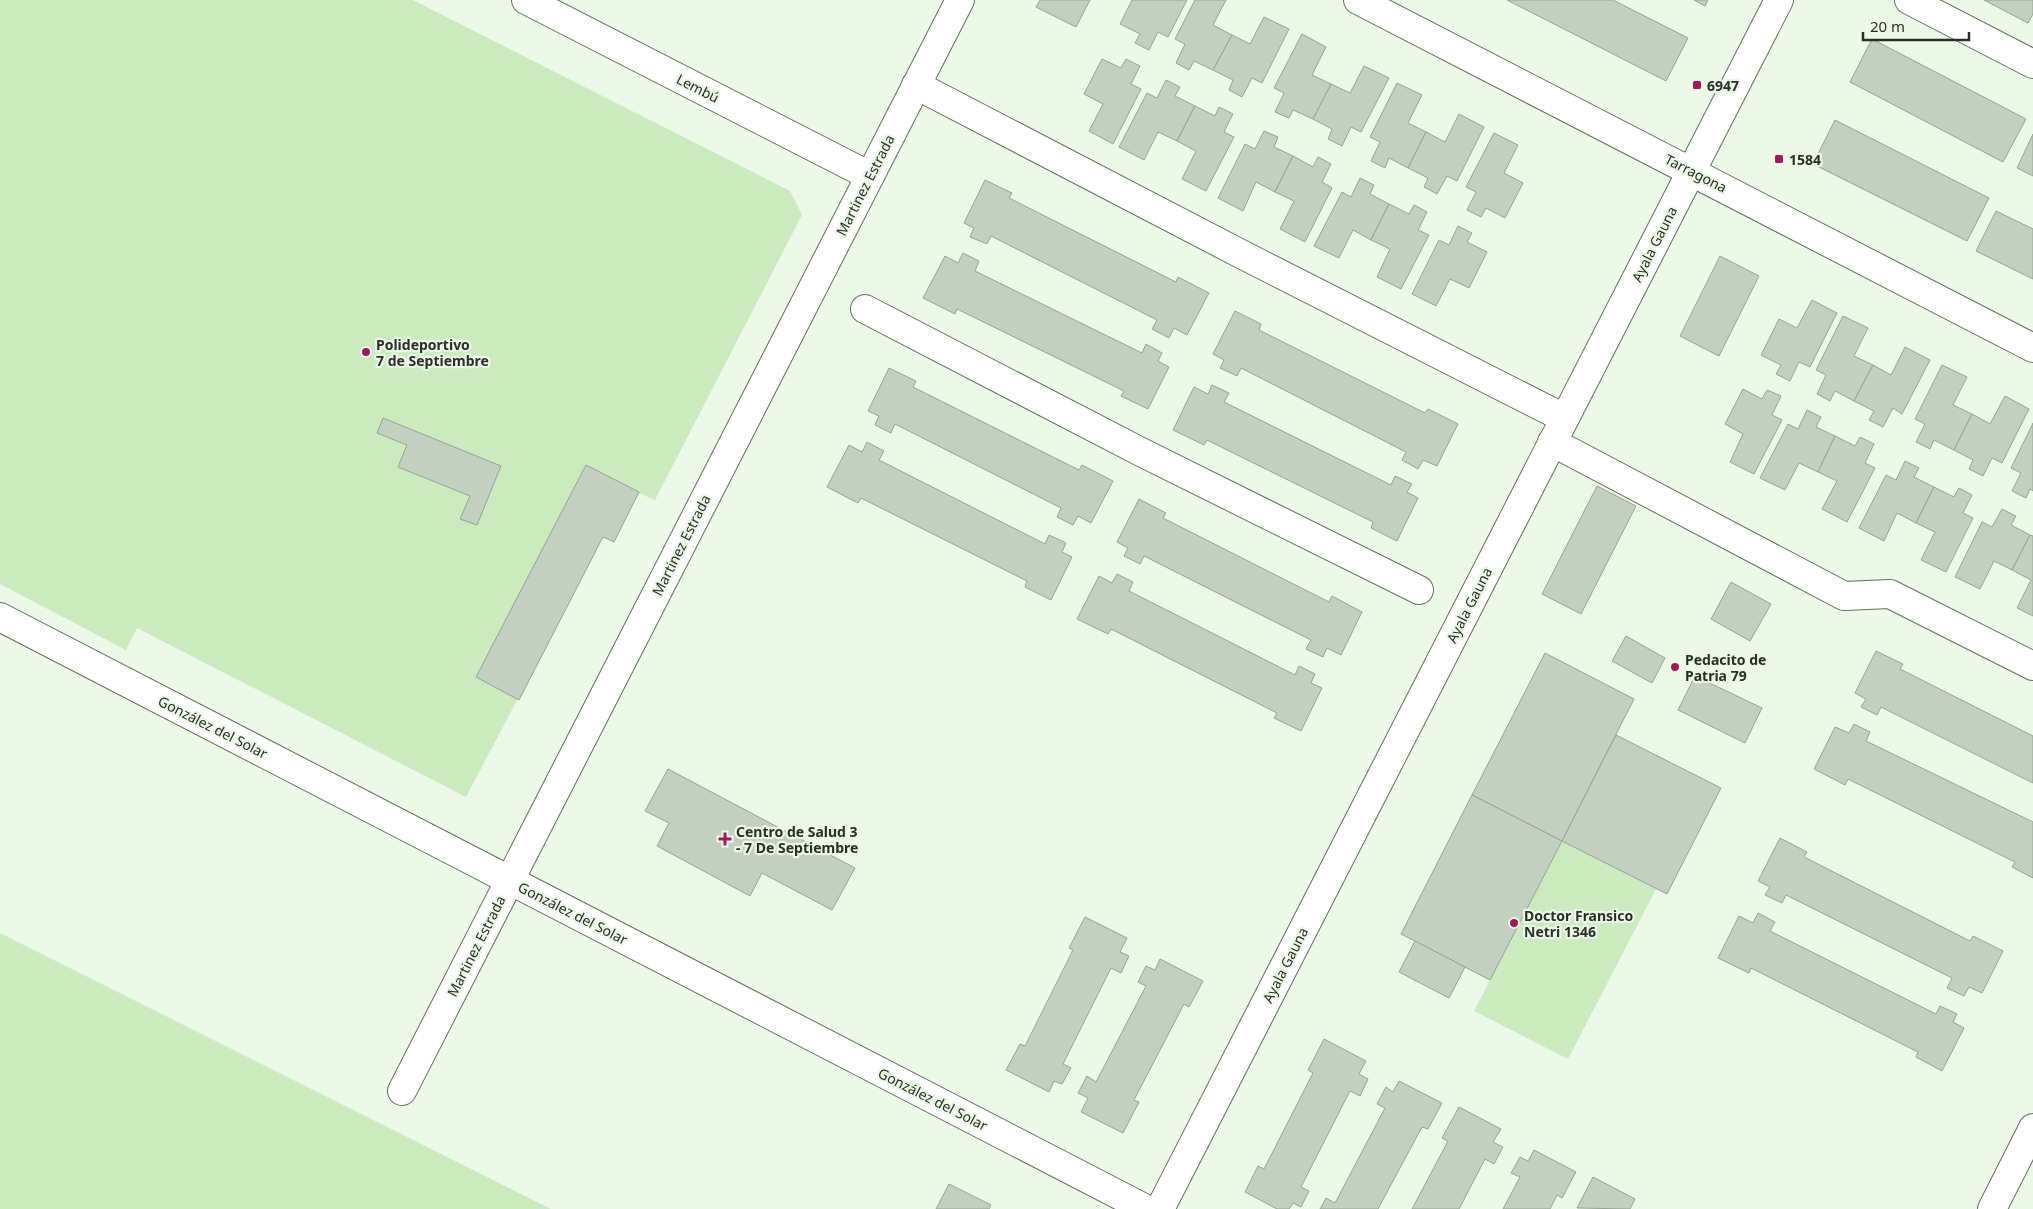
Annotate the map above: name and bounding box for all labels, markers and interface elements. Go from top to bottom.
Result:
scale bar [1863,10,1969,42]
text: 20 m [1870,16,1905,36]
street label: Lembú [673,69,723,107]
place label: 6947 [1707,76,1739,95]
marker: 6947 [1691,79,1703,91]
street label: Martinez Estrada [831,131,899,239]
street label: Tarragona [1662,149,1730,197]
place label: 1584 [1789,150,1821,169]
marker: 1584 [1773,153,1785,165]
street label: Ayala Gauna [1627,203,1681,285]
place label: Polideportivo 7 de Septiembre [376,335,489,370]
marker: Polideportivo 7 de Septiembre [360,346,372,358]
street label: Martinez Estrada [647,491,715,599]
street label: Ayala Gauna [1442,564,1496,646]
place label: Pedacito de Patria 79 [1685,650,1766,685]
marker: Pedacito de Patria 79 [1669,661,1681,673]
street label: González del Solar [155,691,271,763]
place label: Centro de Salud 3 - 7 De Septiembre [736,822,858,857]
marker: Centro de Salud 3 - 7 De Septiembre [718,832,732,846]
street label: González del Solar [515,877,631,949]
street label: Martinez Estrada [442,892,510,1000]
place label: Doctor Fransico Netri 1346 [1524,906,1634,941]
marker: Doctor Fransico Netri 1346 [1508,917,1520,929]
street label: Ayala Gauna [1258,924,1312,1006]
street label: González del Solar [875,1063,991,1135]

